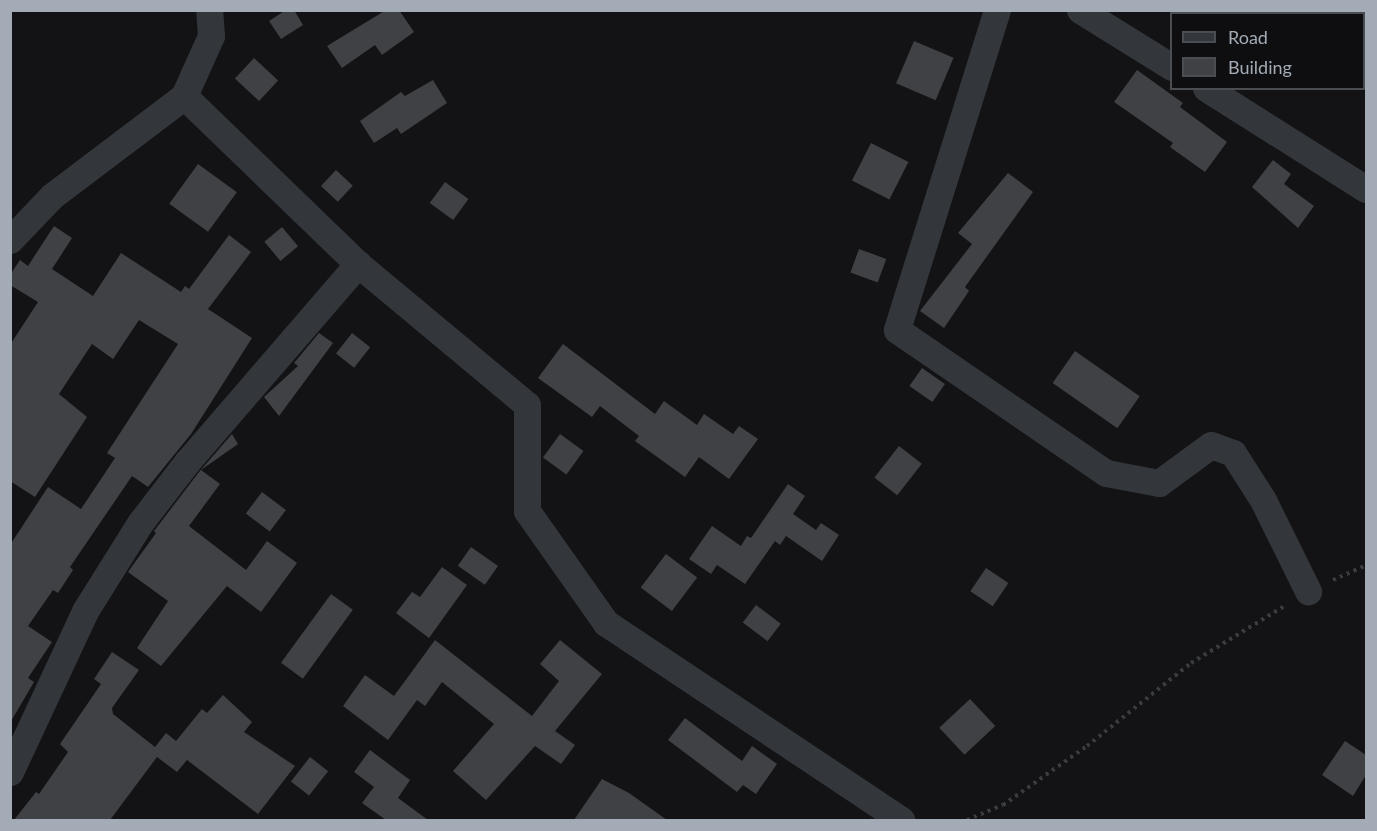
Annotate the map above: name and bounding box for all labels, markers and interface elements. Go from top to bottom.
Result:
legend [1170,12,1365,90]
text: Road [1228,26,1268,48]
text: Building [1228,56,1292,78]

